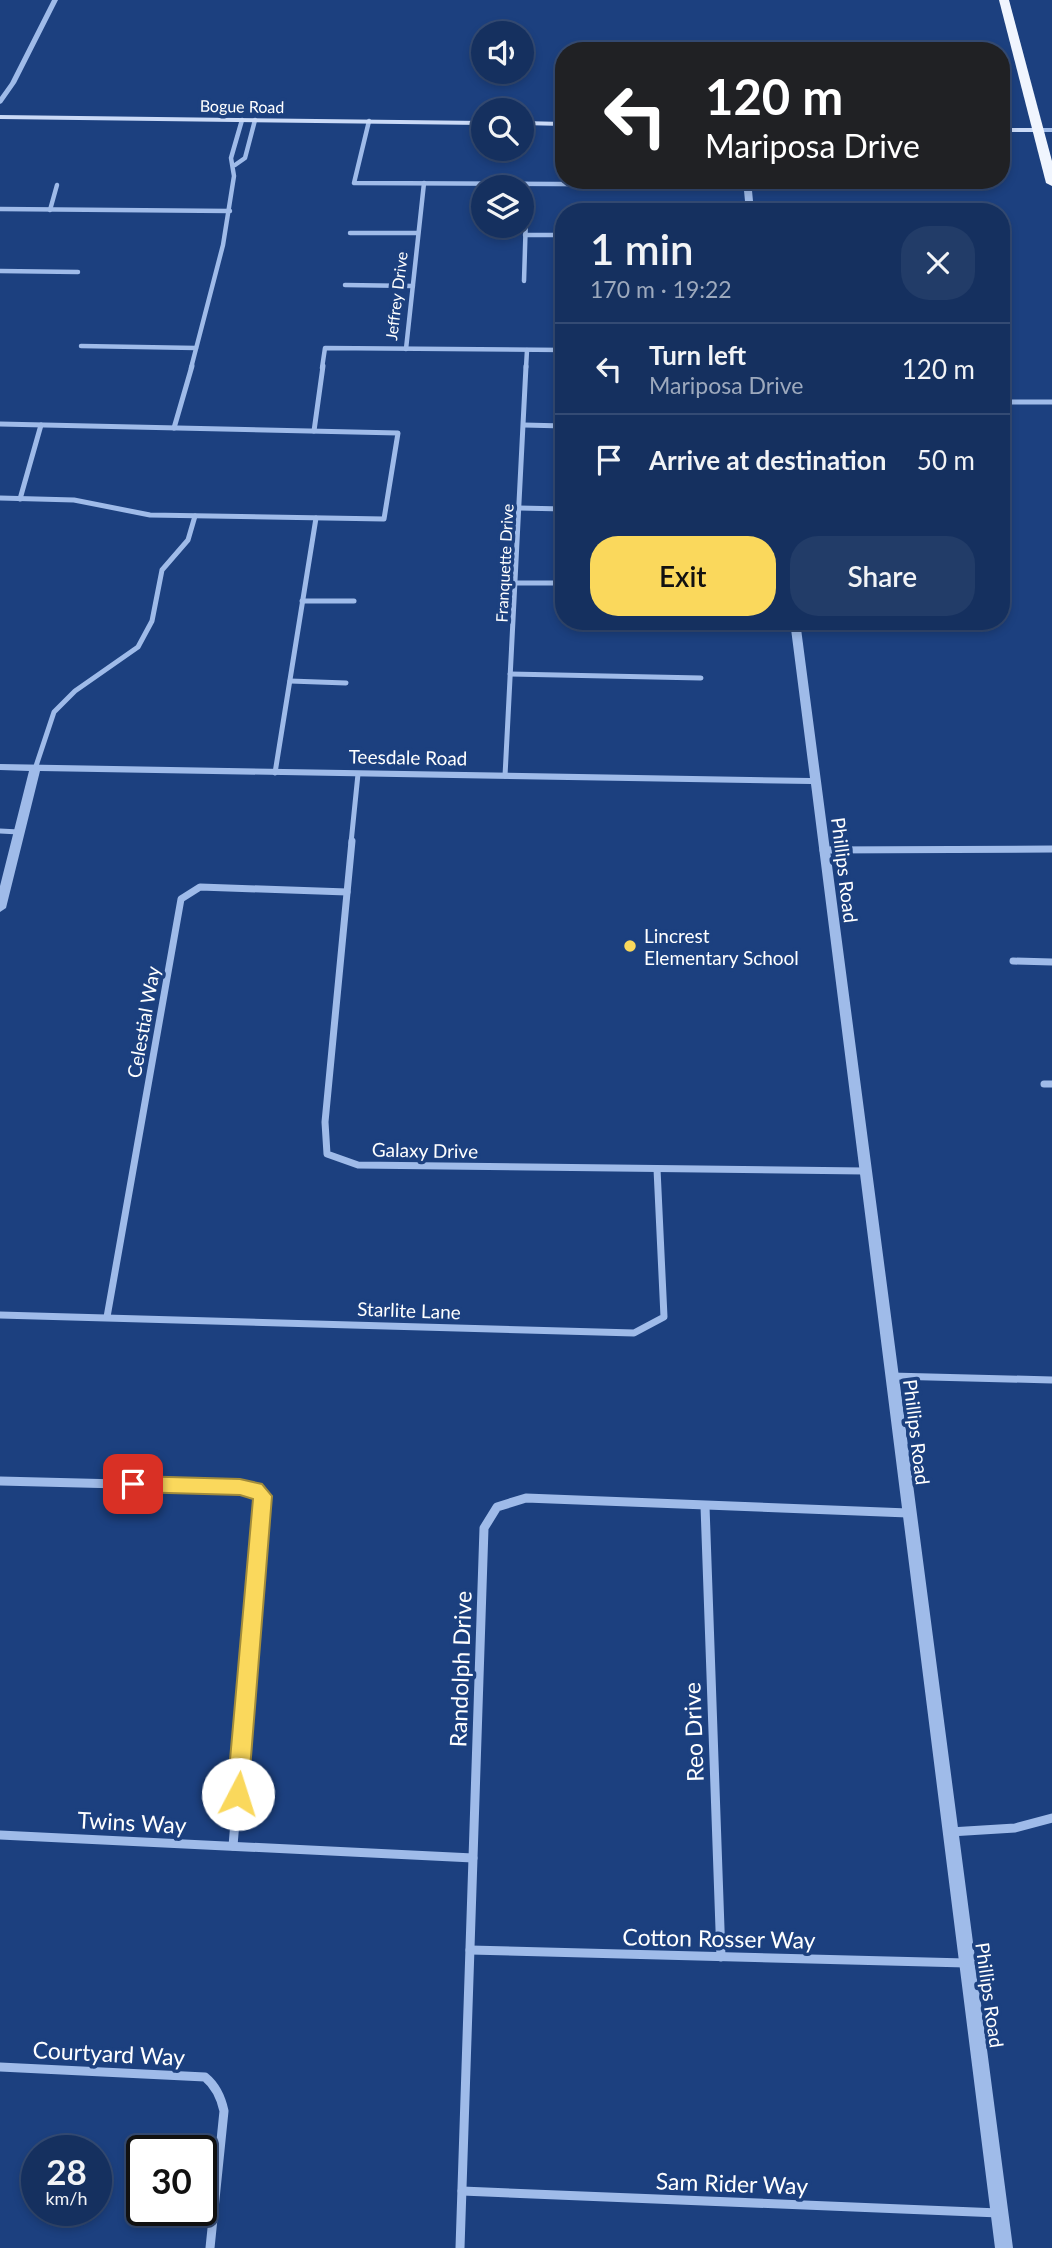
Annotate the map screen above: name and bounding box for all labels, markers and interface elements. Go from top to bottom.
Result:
map controls [471,21,534,238]
button: sound [471,21,534,84]
text: 120 m [705,67,843,125]
icon: left [590,70,681,161]
street label: Bogue Road [200,96,284,116]
button: search [471,98,534,161]
text: Mariposa Drive [705,126,920,165]
button: layers [471,175,534,238]
text: 1 min [590,224,694,274]
button: close [901,226,975,300]
street label: Jeffrey Drive [381,251,411,341]
text: 170 m · 19:22 [590,275,732,303]
text: Turn left [649,339,746,371]
icon: left [590,350,628,388]
text: 120 m [902,353,975,385]
text: Mariposa Drive [649,371,803,399]
icon: arrive [590,441,628,479]
text: Arrive at destination [649,444,886,476]
text: 50 m [917,444,975,476]
street label: Franquette Drive [491,503,517,623]
button: Exit [590,536,776,616]
button: Share [790,536,975,616]
street label: Teesdale Road [348,744,468,770]
street label: Phillips Road [827,816,863,924]
place label: Lincrest Elementary School [644,924,799,969]
marker: Lincrest Elementary School [622,938,638,954]
street label: Celestial Way [122,964,164,1080]
street label: Galaxy Drive [372,1138,478,1162]
street label: Starlite Lane [357,1297,461,1323]
street label: Phillips Road [899,1378,935,1486]
pin [103,1454,163,1514]
icon: arrive [114,1465,152,1503]
street label: Randolph Drive [443,1590,477,1748]
street label: Reo Drive [677,1682,709,1782]
position arrow [201,1757,275,1831]
street label: Twins Way [77,1805,187,1839]
street label: Cotton Rosser Way [622,1922,816,1954]
street label: Phillips Road [971,1941,1009,2049]
street label: Courtyard Way [32,2035,186,2071]
speed limit sign: 30 [126,2135,217,2226]
text: 28 [46,2150,87,2192]
street label: Sam Rider Way [655,2166,809,2200]
text: km/h [45,2187,88,2209]

